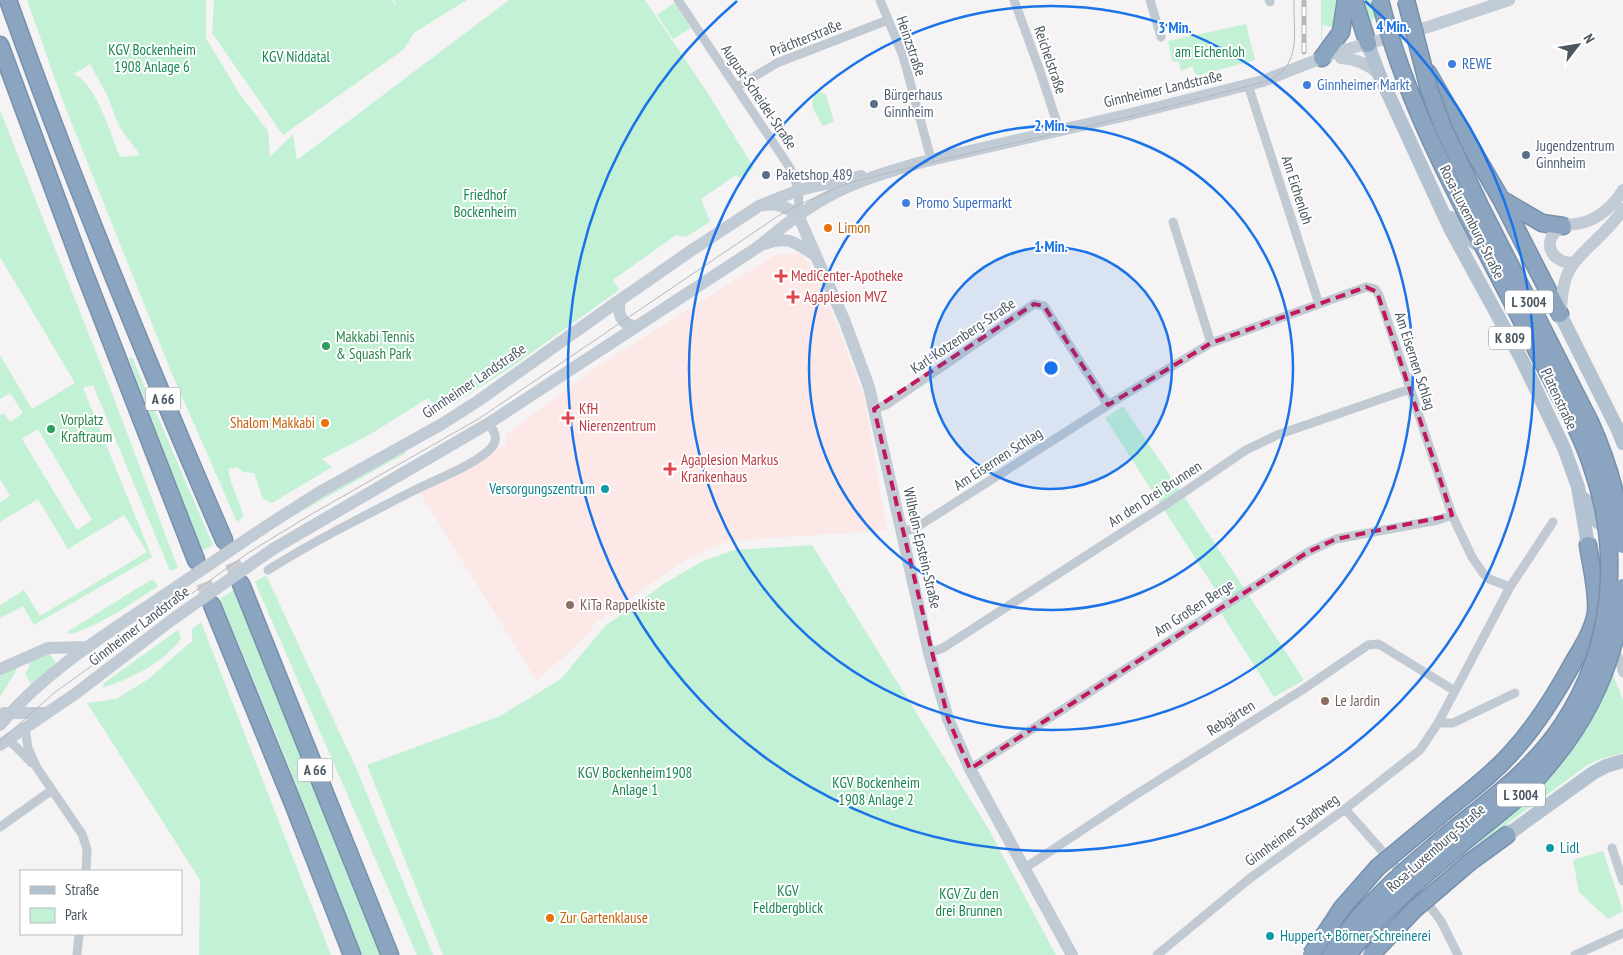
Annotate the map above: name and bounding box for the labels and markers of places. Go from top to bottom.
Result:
place label: REWE [1462,54,1492,73]
marker: REWE [1446,58,1458,70]
place label: Ginnheimer Markt [1317,75,1410,94]
marker: Ginnheimer Markt [1301,79,1313,91]
place label: Bürgerhaus Ginnheim [884,85,943,121]
marker: Bürgerhaus Ginnheim [868,98,880,110]
place label: Jugendzentrum Ginnheim [1535,136,1614,172]
marker: Jugendzentrum Ginnheim [1520,149,1532,161]
place label: Paketshop 489 [776,165,852,184]
marker: Paketshop 489 [760,169,772,181]
place label: Promo Supermarkt [916,193,1012,212]
marker: Promo Supermarkt [900,197,912,209]
place label: Limon [838,218,870,237]
marker: Limon [822,222,834,234]
place label: MediCenter-Apotheke [791,266,903,285]
marker: MediCenter-Apotheke [775,270,787,282]
place label: Agaplesion MVZ [804,287,888,306]
marker: Agaplesion MVZ [786,290,800,304]
place label: Makkabi Tennis & Squash Park [336,327,415,363]
marker: Makkabi Tennis & Squash Park [320,340,332,352]
centre of rings [1042,359,1060,377]
place label: KfH Nierenzentrum [579,399,656,435]
place label: Vorplatz Kraftraum [60,410,112,446]
marker: KfH Nierenzentrum [561,411,575,425]
place label: Shalom Makkabi [230,413,315,432]
marker: Shalom Makkabi [319,417,331,429]
marker: Vorplatz Kraftraum [45,423,57,435]
place label: Agaplesion Markus Krankenhaus [681,450,778,486]
marker: Agaplesion Markus Krankenhaus [663,462,677,476]
place label: Versorgungszentrum [488,479,595,498]
marker: Versorgungszentrum [599,483,611,495]
place label: KiTa Rappelkiste [580,595,666,614]
marker: KiTa Rappelkiste [564,599,576,611]
place label: Le Jardin [1335,691,1380,710]
marker: Le Jardin [1319,695,1331,707]
place label: Lidl [1560,838,1580,857]
marker: Lidl [1544,842,1556,854]
place label: Zur Gartenklause [560,908,648,927]
marker: Zur Gartenklause [544,912,556,924]
place label: Huppert + Börner Schreinerei [1280,926,1431,945]
marker: Huppert + Börner Schreinerei [1264,930,1276,942]

